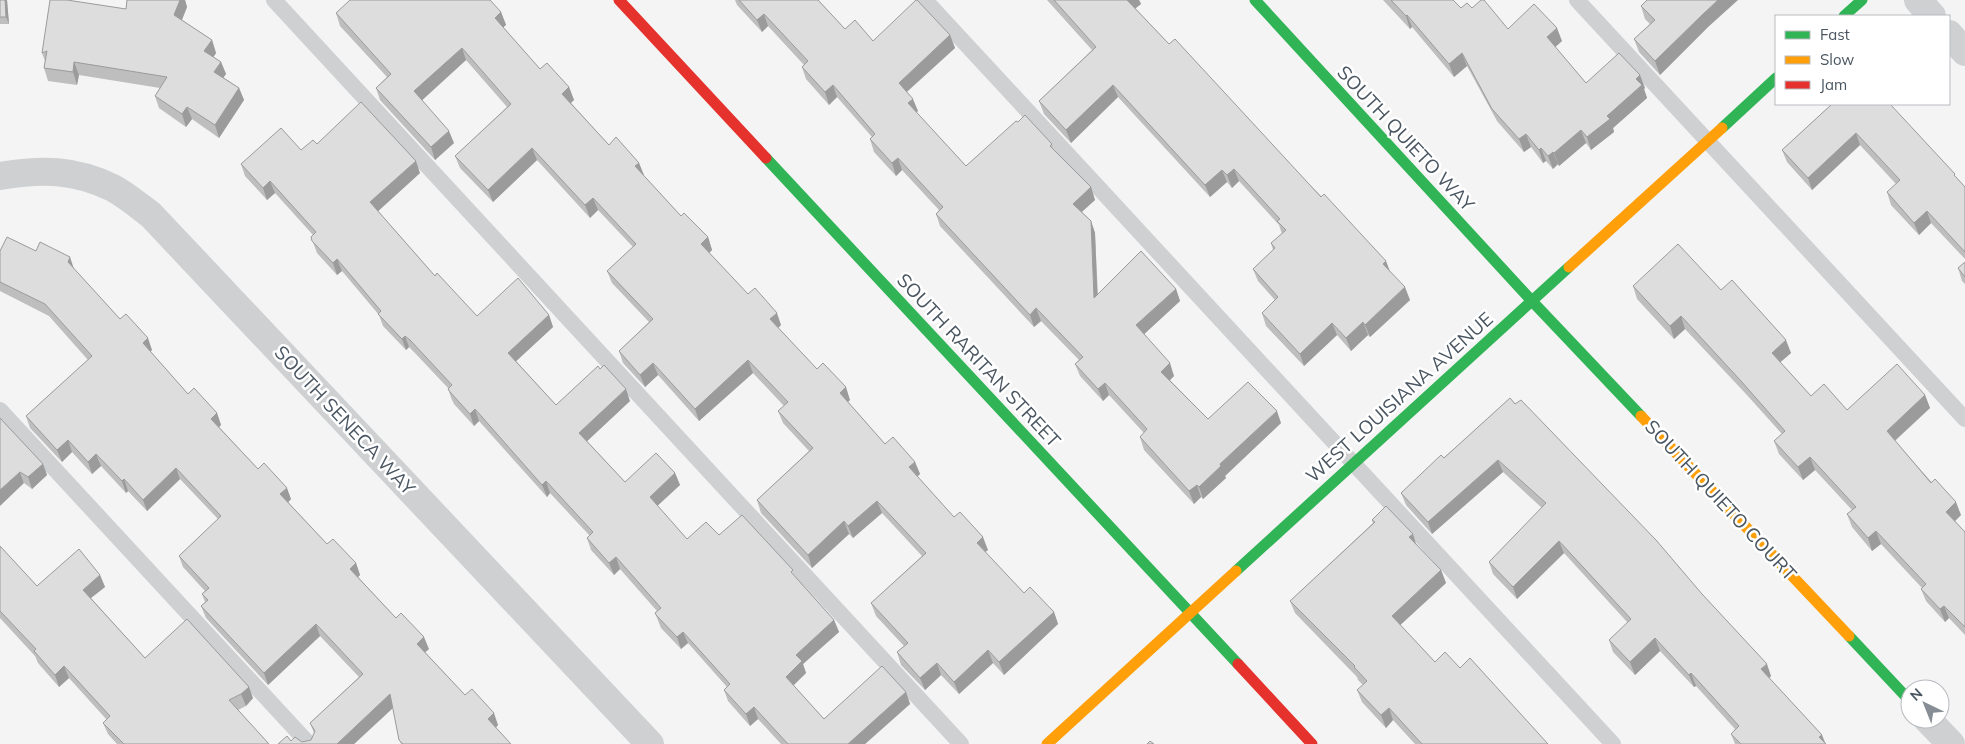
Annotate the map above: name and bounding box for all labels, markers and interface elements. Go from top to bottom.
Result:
legend [1775,15,1950,105]
text: Fast [1820,25,1850,44]
text: Slow [1820,50,1854,69]
street label: SOUTH QUIETO WAY [1332,60,1480,216]
text: Jam [1820,75,1847,94]
street label: SOUTH RARITAN STREET [892,268,1066,452]
street label: WEST LOUISIANA AVENUE [1300,307,1498,487]
street label: SOUTH SENECA WAY [270,340,421,500]
street label: SOUTH QUIETO COURT [1640,415,1802,586]
north arrow [1900,679,1950,729]
text: N [1906,684,1926,705]

